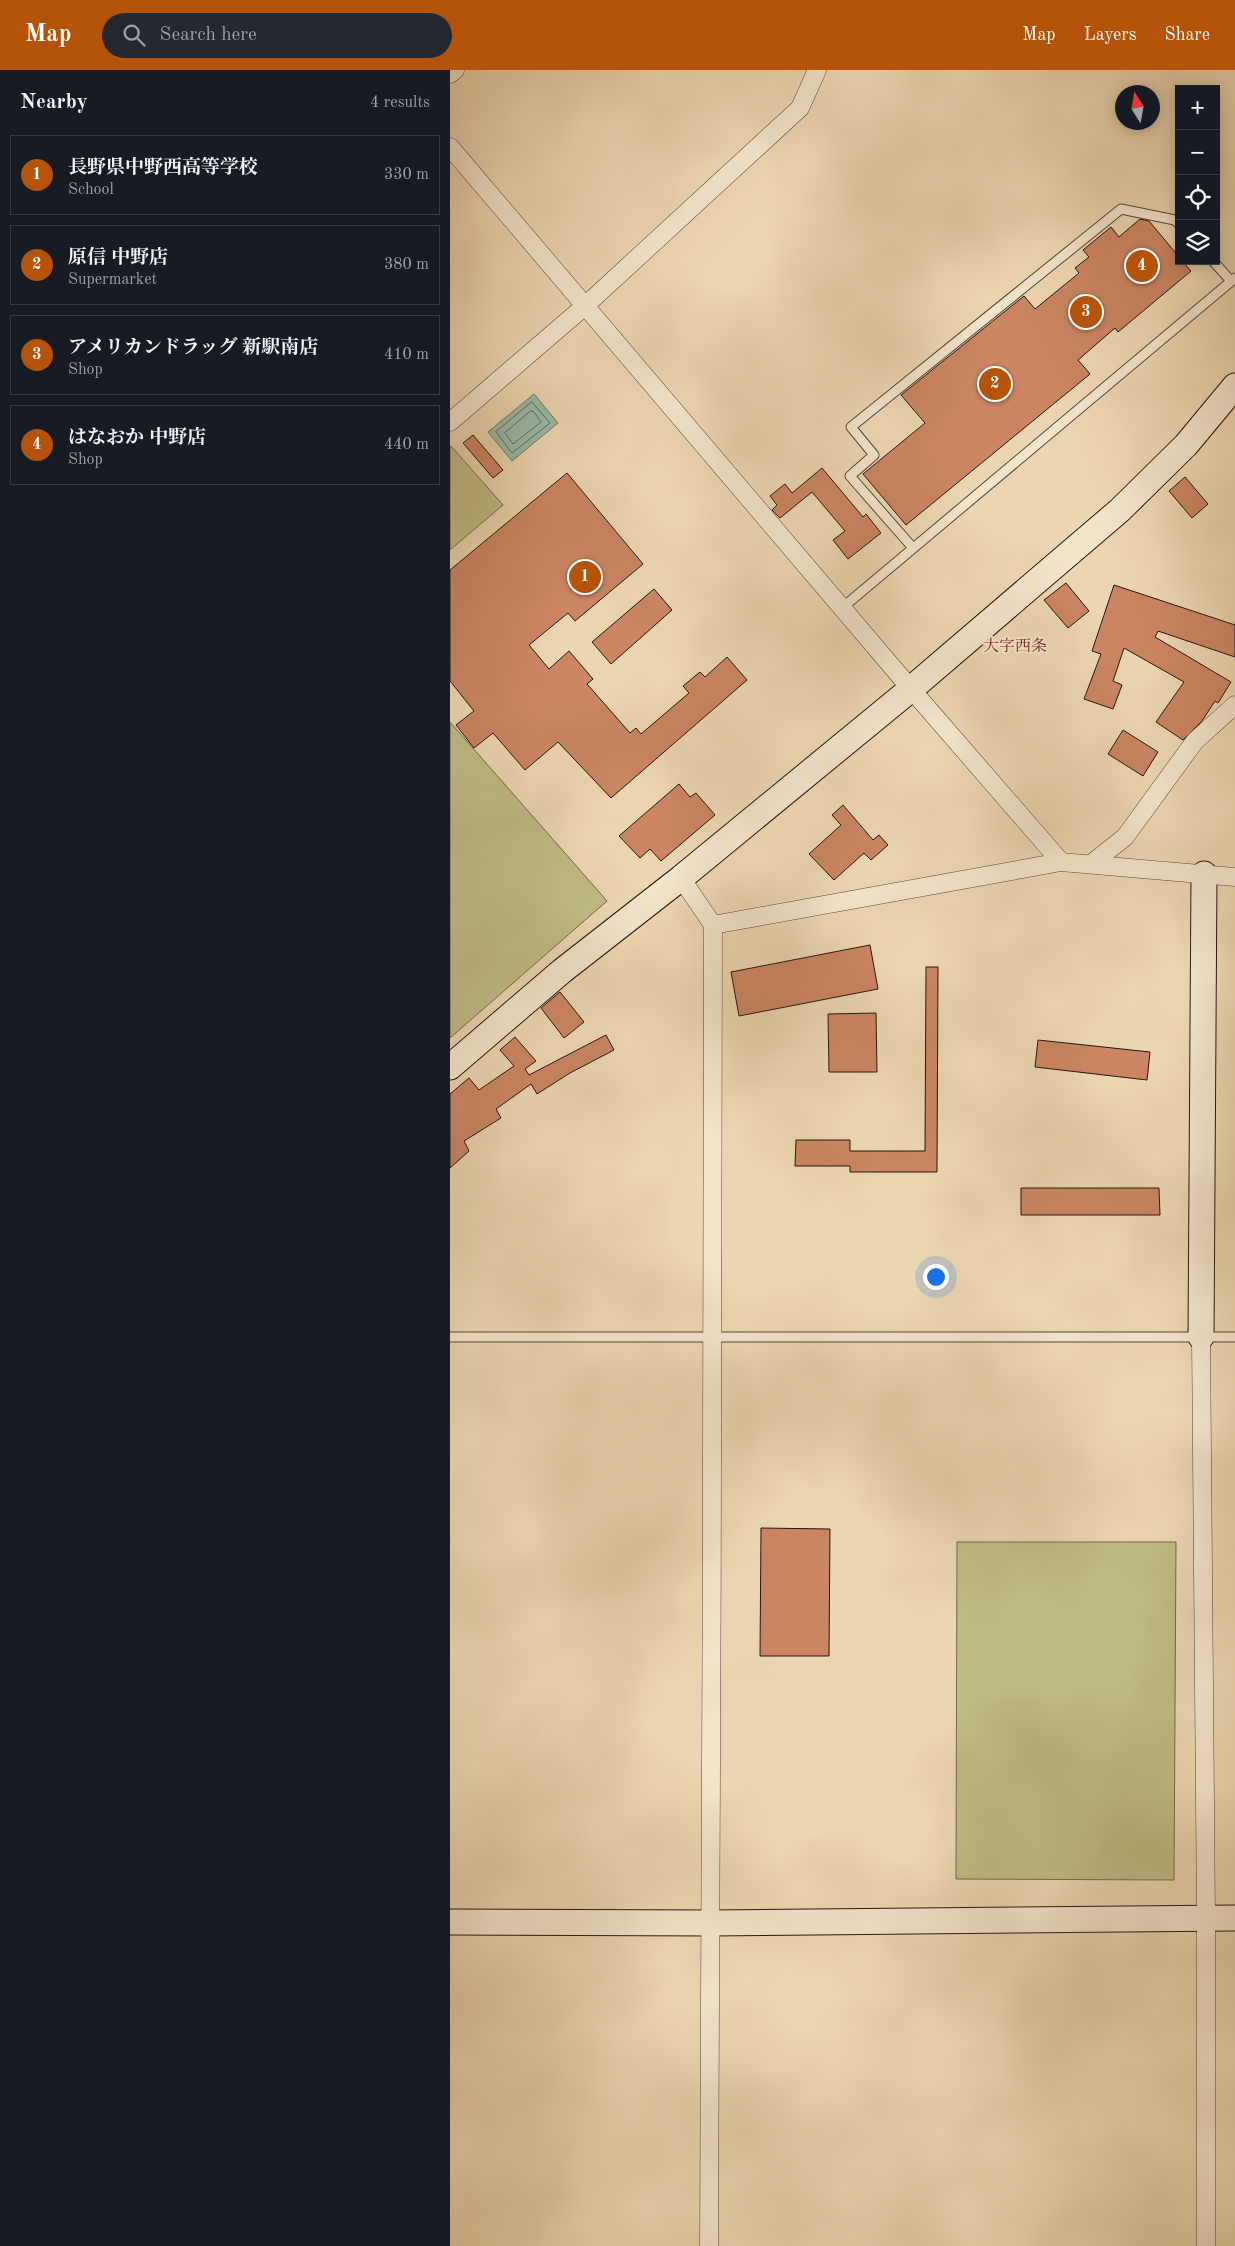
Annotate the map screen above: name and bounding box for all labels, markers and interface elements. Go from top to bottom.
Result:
search box [102,13,452,58]
icon: search [120,21,148,49]
text: Map [25,23,72,47]
text: Search here [160,26,257,45]
text: Map [1022,26,1056,44]
text: Layers [1084,26,1136,44]
text: Share [1164,26,1210,44]
north arrow [1115,85,1160,130]
map controls [1175,85,1220,265]
button: + [1175,85,1220,130]
text: Nearby [20,92,88,113]
text: 4 results [370,95,430,111]
button: − [1175,130,1220,175]
text: 長野県中野西高等学校 [68,159,258,178]
text: 1 [32,167,42,183]
text: 330 m [384,167,429,183]
button: locate [1175,175,1220,220]
text: School [68,182,114,198]
button: layers [1175,220,1220,265]
pin: 4 [1126,247,1158,285]
text: 原信 中野店 [68,249,168,268]
text: 2 [32,257,42,273]
text: 380 m [384,257,429,273]
text: Supermarket [68,272,157,288]
pin: 3 [1070,293,1102,331]
text: アメリカンドラッグ 新駅南店 [68,339,319,358]
text: 3 [32,347,42,363]
text: 410 m [384,347,429,363]
text: Shop [68,362,103,378]
pin: 2 [979,365,1011,403]
text: はなおか 中野店 [68,429,206,448]
text: 4 [32,437,42,453]
text: 440 m [384,437,429,453]
text: Shop [68,452,103,468]
pin: 1 [569,558,601,596]
district label: 大字西条 [983,637,1047,655]
your location [923,1264,949,1290]

